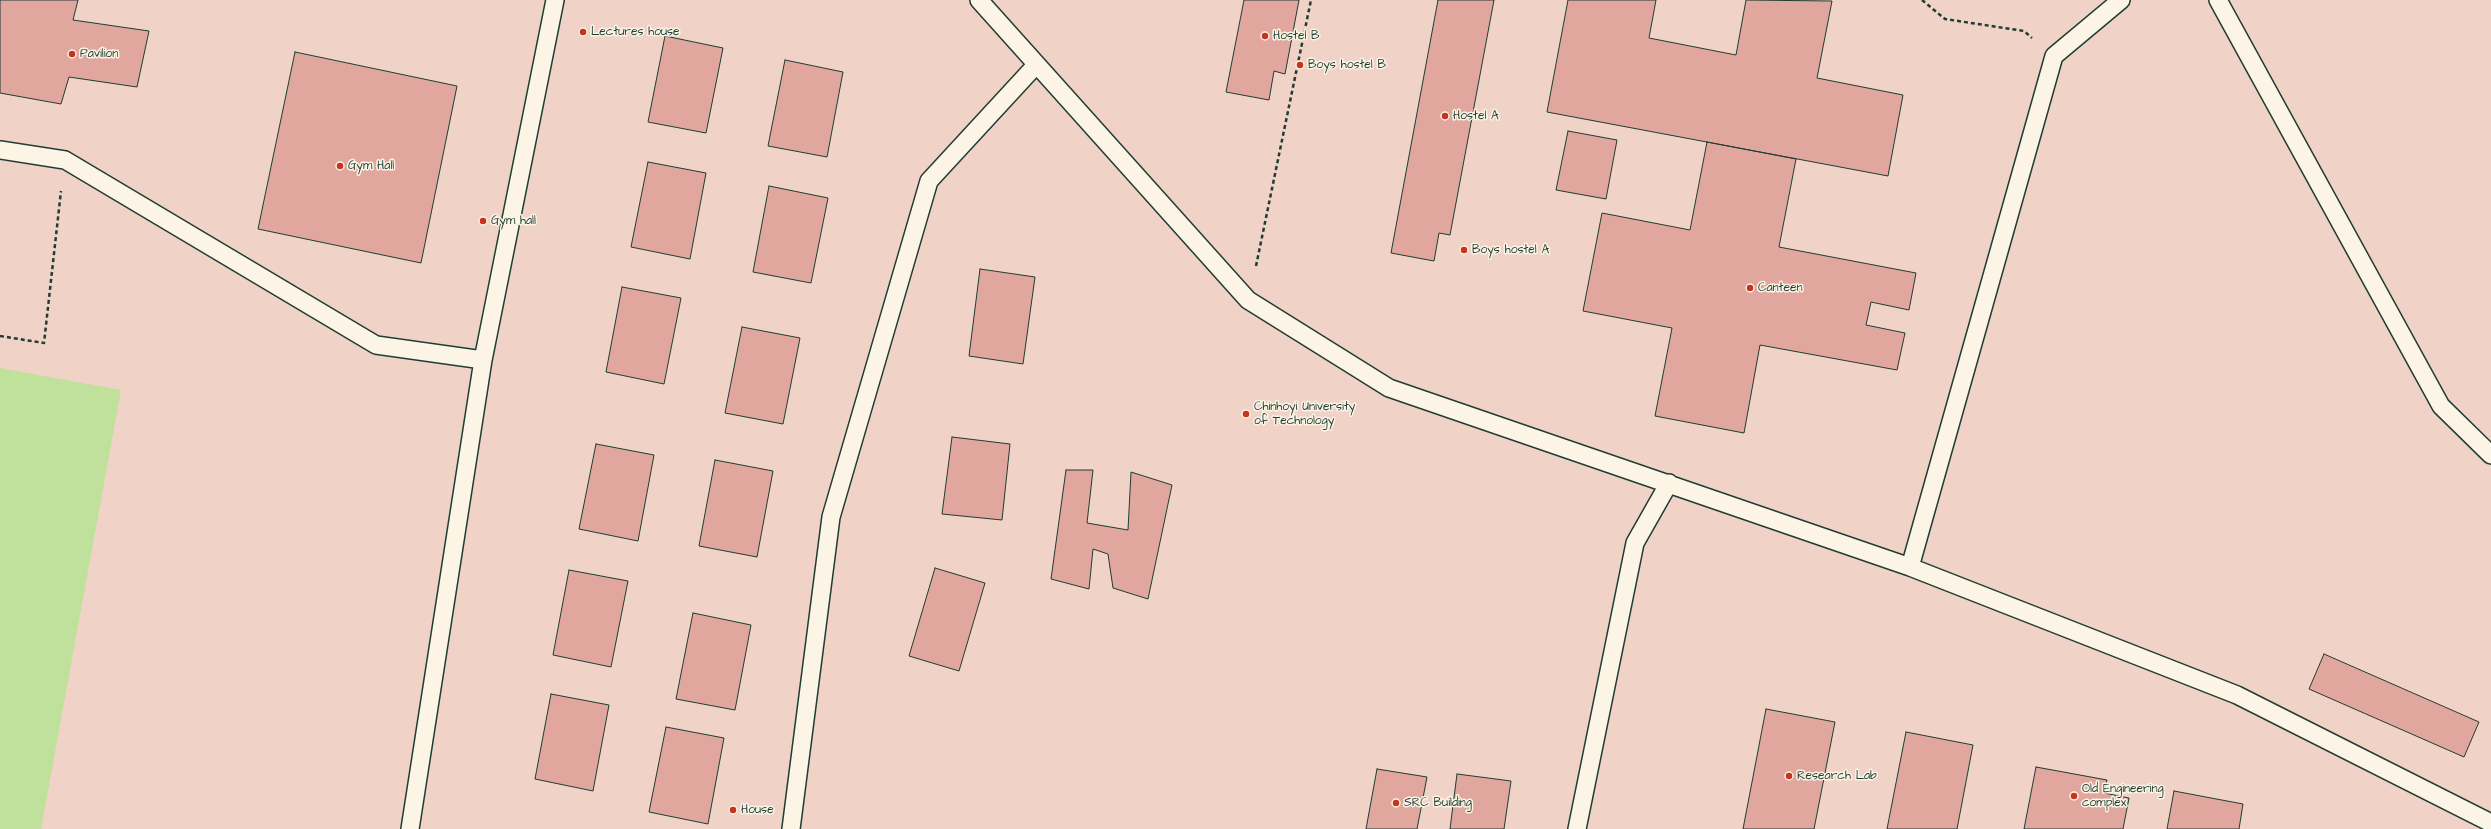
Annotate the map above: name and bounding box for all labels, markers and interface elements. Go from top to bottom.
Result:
place label: Lectures house [591,25,680,39]
marker: Lectures house [578,27,588,37]
place label: Hostel B [1273,29,1320,43]
marker: Hostel B [1260,31,1270,41]
place label: Pavilion [80,47,118,61]
marker: Pavilion [67,49,77,59]
place label: Boys hostel B [1308,58,1386,72]
marker: Boys hostel B [1295,60,1305,70]
place label: Hostel A [1453,109,1499,123]
marker: Hostel A [1440,111,1450,121]
place label: Gym Hall [348,159,394,173]
marker: Gym Hall [335,161,345,171]
place label: Gym hall [491,214,536,228]
marker: Gym hall [478,216,488,226]
place label: Boys hostel A [1472,243,1549,257]
marker: Boys hostel A [1459,245,1469,255]
place label: Canteen [1758,281,1802,295]
marker: Canteen [1745,283,1755,293]
place label: Chinhoyi University of Technology [1254,400,1355,428]
marker: Chinhoyi University of Technology [1241,409,1251,419]
place label: Research Lab [1797,769,1877,783]
marker: Research Lab [1784,771,1794,781]
place label: Old Engineering complex [2082,782,2164,810]
marker: Old Engineering complex [2069,791,2079,801]
place label: SRC Building [1404,796,1472,810]
marker: SRC Building [1391,798,1401,808]
place label: House [741,803,774,817]
marker: House [728,805,738,815]

